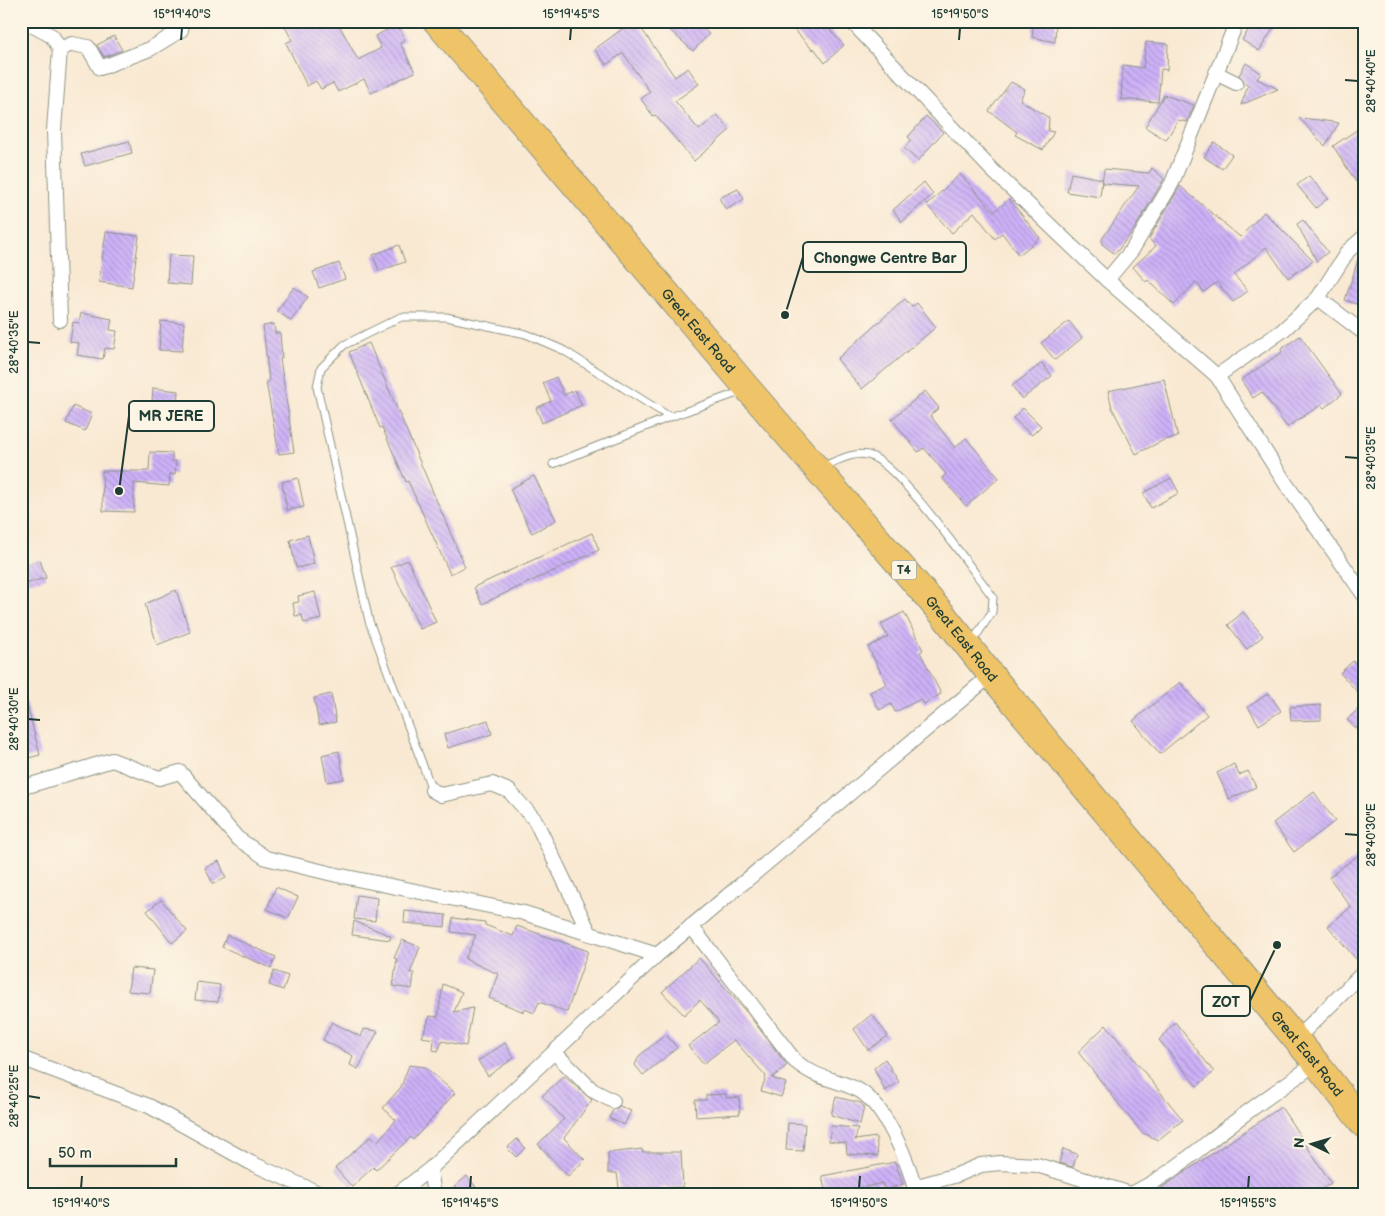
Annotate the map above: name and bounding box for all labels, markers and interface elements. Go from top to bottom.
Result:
text: 15°19'40"S [153,7,211,22]
text: 15°19'45"S [542,7,600,22]
text: 15°19'50"S [932,7,988,22]
text: 28°40'40"E [1364,49,1379,113]
callout: Chongwe Centre Bar [803,242,966,272]
text: Chongwe Centre Bar [814,249,957,268]
street label: Great East Road [658,285,739,377]
text: 28°40'35"E [7,310,22,374]
callout: MR JERE [129,401,214,431]
text: MR JERE [138,407,204,426]
text: 28°40'35"E [1364,426,1379,490]
road number: T4 [892,560,916,580]
street label: Great East Road [921,592,1001,685]
text: 28°40'30"E [7,687,22,751]
text: 28°40'30"E [1364,803,1379,867]
callout: ZOT [1202,986,1250,1016]
text: ZOT [1212,993,1241,1012]
street label: Great East Road [1267,1007,1347,1100]
text: 28°40'25"E [7,1064,22,1128]
north arrow [1288,1118,1338,1168]
scale bar [50,1136,176,1168]
text: N [1291,1137,1308,1149]
text: 50 m [58,1144,92,1163]
text: 15°19'40"S [52,1196,110,1211]
text: 15°19'45"S [441,1196,499,1211]
text: 15°19'50"S [831,1196,887,1211]
text: 15°19'55"S [1220,1196,1276,1211]

